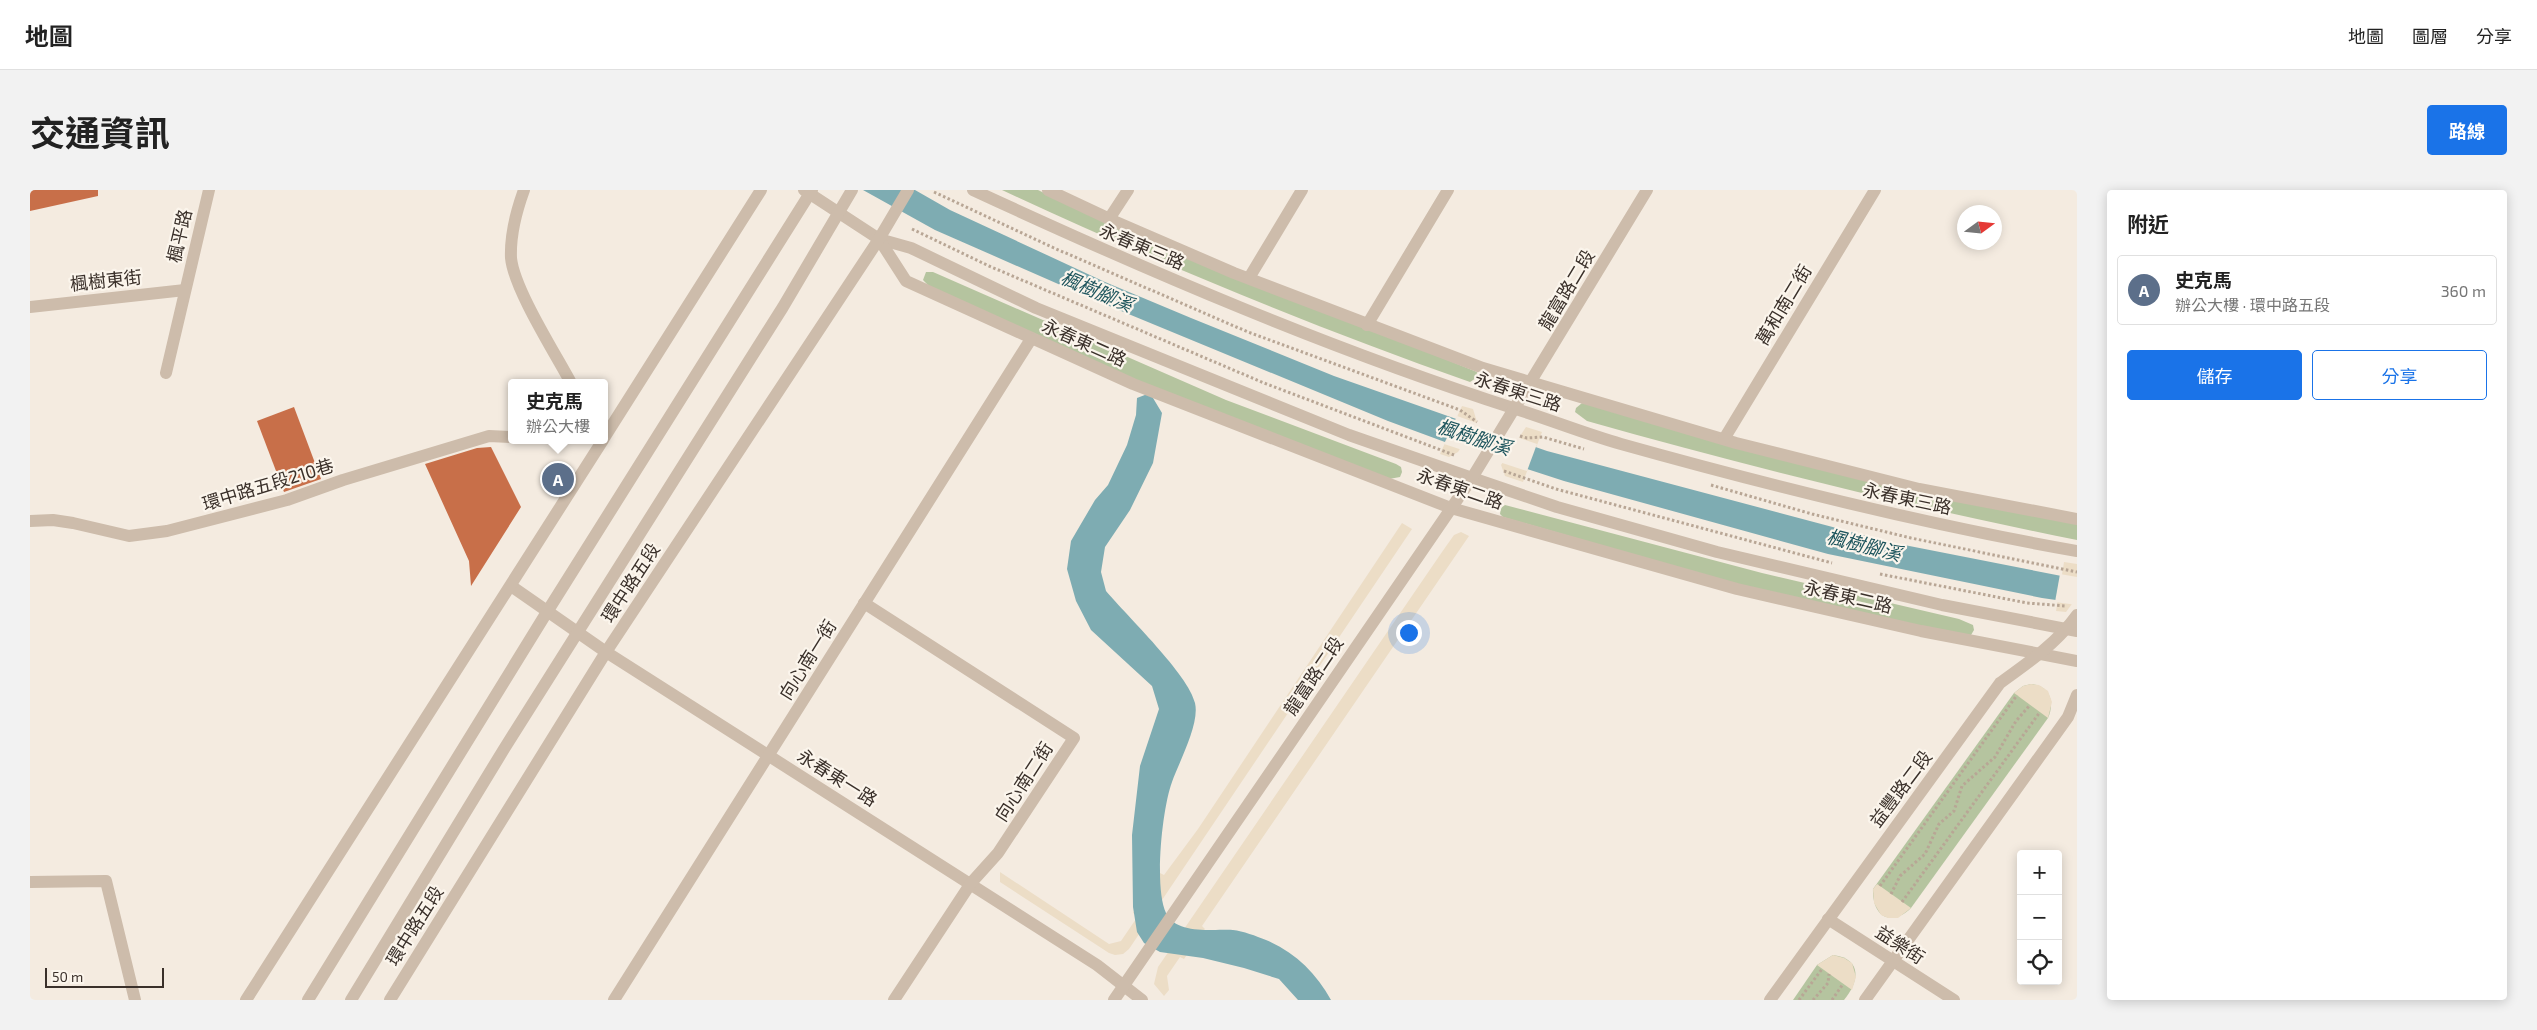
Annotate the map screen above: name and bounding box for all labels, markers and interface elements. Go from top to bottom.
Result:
text: 地圖 [25,21,73,50]
text: 地圖 [2348,25,2384,47]
text: 圖層 [2412,25,2448,47]
text: 分享 [2476,25,2512,47]
button: 路線 [2427,105,2507,155]
text: 交通資訊 [30,111,170,153]
north arrow [1957,205,2002,250]
street label: 楓平路 [162,207,196,265]
text: 附近 [2127,211,2169,236]
street label: 永春東三路 [1097,218,1188,274]
street label: 龍富路二段 [1534,245,1599,334]
street label: 萬和南二街 [1751,260,1816,349]
street label: 楓樹東街 [69,265,143,295]
water label: 楓樹腳溪 [1058,265,1139,317]
text: 史克馬 [2175,268,2232,291]
text: A [2139,281,2149,300]
text: 360 m [2441,281,2486,300]
text: 辦公大樓 · 環中路五段 [2175,295,2330,314]
street label: 永春東二路 [1039,314,1130,370]
button: 儲存 [2127,350,2302,400]
button: 分享 [2312,350,2487,400]
street label: 永春東三路 [1472,367,1565,415]
popup [508,379,608,444]
text: 史克馬 [526,389,583,412]
water label: 楓樹腳溪 [1434,414,1517,460]
text: 辦公大樓 [526,416,590,435]
street label: 環中路五段210巷 [199,454,336,514]
pin: A [542,460,574,498]
street label: 永春東二路 [1414,463,1506,513]
street label: 永春東三路 [1861,478,1954,518]
water label: 楓樹腳溪 [1824,524,1907,566]
street label: 環中路五段 [596,539,664,626]
street label: 永春東二路 [1802,575,1895,617]
street label: 向心南一街 [774,615,840,703]
your location [1396,620,1422,646]
street label: 龍富路二段 [1279,632,1347,719]
street label: 向心南二街 [989,738,1057,825]
street label: 永春東一路 [794,744,882,810]
street label: 益豐路二段 [1864,746,1936,831]
map controls [2017,850,2062,985]
button: + [2017,850,2062,895]
street label: 環中路五段 [381,881,447,969]
button: − [2017,895,2062,940]
street label: 益樂街 [1872,920,1929,968]
button: locate [2017,940,2062,985]
scale bar [45,965,164,988]
text: 50 m [52,968,83,985]

